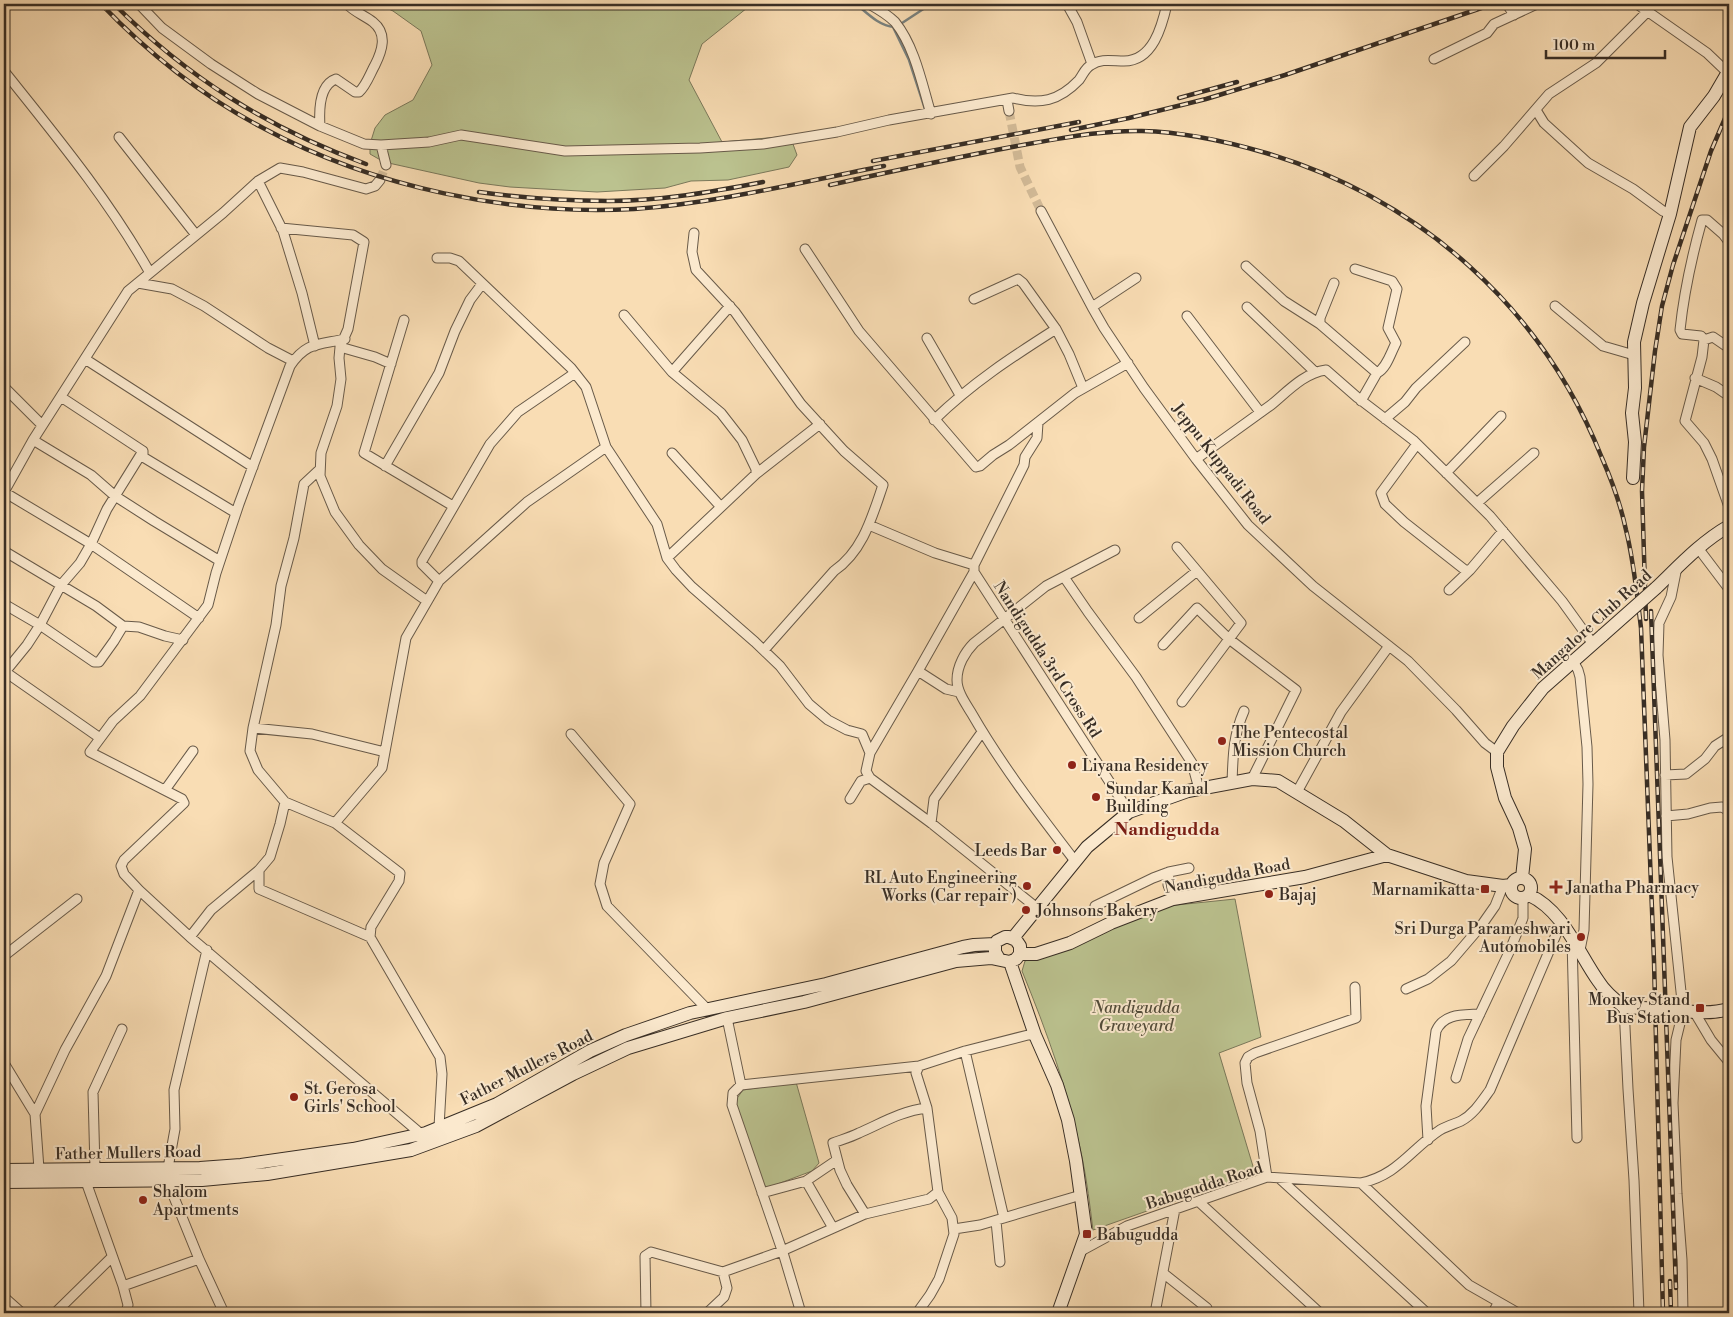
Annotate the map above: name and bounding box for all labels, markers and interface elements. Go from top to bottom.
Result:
scale bar [1546,28,1664,60]
text: 100 m [1553,36,1595,55]
street label: Jeppu Kuppadi Road [1167,398,1275,528]
street label: Mangalore Club Road [1528,566,1656,684]
street label: Nandigudda 3rd Cross Rd [989,577,1105,742]
place label: The Pentecostal Mission Church [1232,723,1348,761]
marker: The Pentecostal Mission Church [1216,735,1228,747]
place label: Liyana Residency [1082,756,1209,776]
marker: Liyana Residency [1066,759,1078,771]
place label: Sundar Kamal Building [1105,779,1209,817]
marker: Sundar Kamal Building [1090,791,1102,803]
district label: Nandigudda [1114,818,1220,841]
place label: Leeds Bar [975,841,1047,861]
marker: Leeds Bar [1051,844,1063,856]
street label: Nandigudda Road [1163,854,1292,898]
place label: RL Auto Engineering Works (Car repair ) [864,868,1018,906]
place label: Janatha Pharmacy [1565,878,1699,898]
marker: RL Auto Engineering Works (Car repair ) [1021,880,1033,892]
place label: Marnamikatta [1372,880,1476,900]
marker: Janatha Pharmacy [1550,881,1562,893]
marker: Marnamikatta [1479,883,1491,895]
place label: Bajaj [1278,885,1317,905]
marker: Bajaj [1263,888,1275,900]
place label: Johnsons Bakery [1035,901,1158,921]
marker: Johnsons Bakery [1020,904,1032,916]
place label: Sri Durga Parameshwari Automobiles [1395,919,1571,957]
marker: Sri Durga Parameshwari Automobiles [1575,931,1587,943]
place label: Monkey Stand Bus Station [1588,990,1690,1028]
park label: Nandigudda Graveyard [1091,998,1180,1036]
marker: Monkey Stand Bus Station [1694,1002,1706,1014]
street label: Father Mullers Road [457,1026,596,1110]
place label: St. Gerosa Girls' School [304,1079,396,1117]
marker: St. Gerosa Girls' School [288,1091,300,1103]
street label: Father Mullers Road [55,1142,201,1164]
street label: Babugudda Road [1142,1158,1265,1215]
place label: Shalom Apartments [152,1182,239,1220]
marker: Shalom Apartments [137,1194,149,1206]
place label: Babugudda [1096,1225,1179,1245]
marker: Babugudda [1081,1228,1093,1240]

